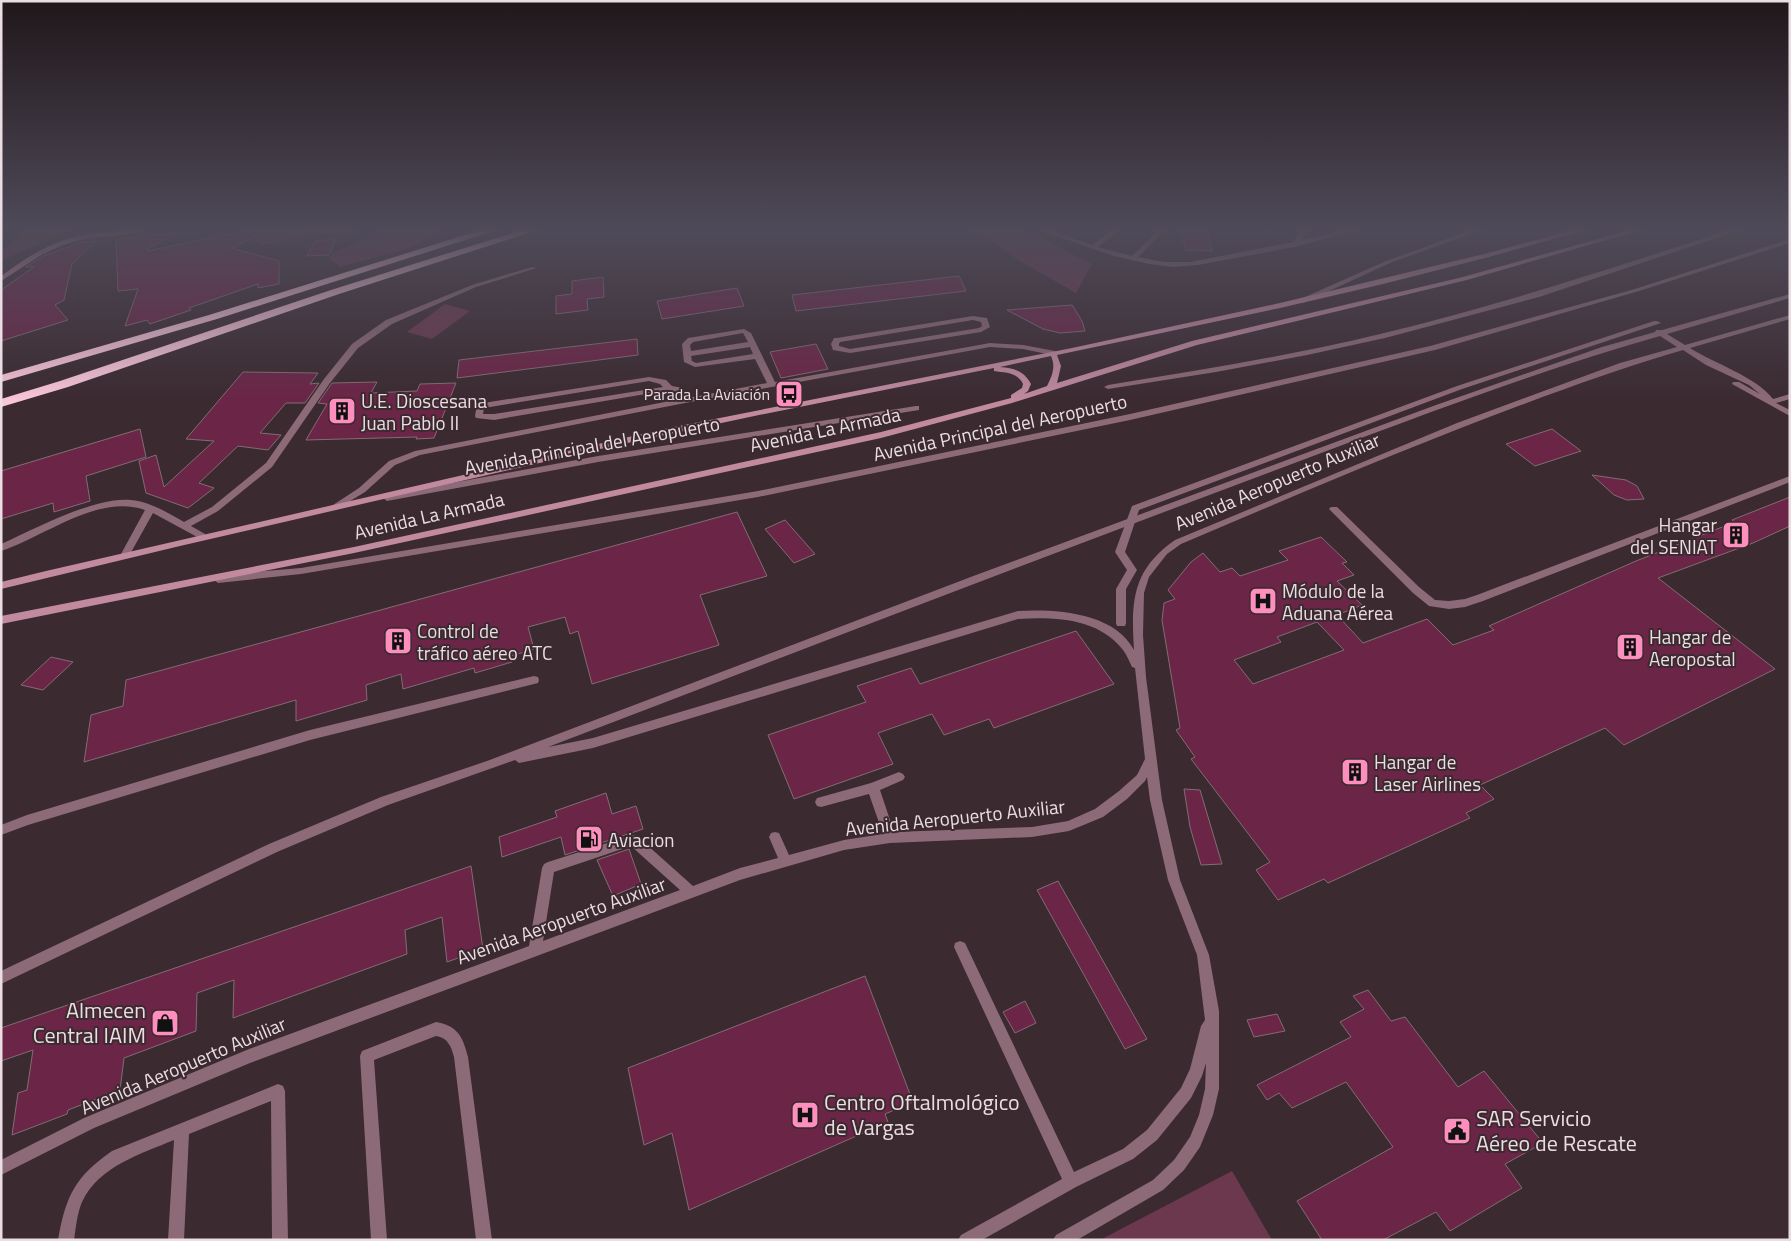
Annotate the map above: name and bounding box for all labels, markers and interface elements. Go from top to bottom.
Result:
bus stop icon: Parada La Aviación [774,379,804,409]
place label: Parada La Aviación [644,382,770,406]
place label: U.E. Dioscesana Juan Pablo II [361,386,488,437]
street label: Avenida Principal del Aeropuerto [870,386,1130,468]
building icon: U.E. Dioscesana Juan Pablo II [327,396,357,426]
street label: Avenida La Armada [747,399,903,459]
street label: Avenida Principal del Aeropuerto [462,408,722,482]
street label: Avenida Aeropuerto Auxiliar [1170,424,1385,537]
street label: Avenida La Armada [351,484,507,546]
place label: Hangar del SENIAT [1630,510,1717,561]
building icon: Hangar del SENIAT [1721,520,1751,550]
place label: Módulo de la Aduana Aérea [1282,576,1394,627]
hospital icon: Módulo de la Aduana Aérea [1248,586,1278,616]
place label: Control de tráfico aéreo ATC [417,616,552,667]
place label: Hangar de Aeropostal [1649,622,1736,673]
building icon: Control de tráfico aéreo ATC [383,626,413,656]
building icon: Hangar de Aeropostal [1615,632,1645,662]
place label: Hangar de Laser Airlines [1374,747,1481,798]
building icon: Hangar de Laser Airlines [1340,757,1370,787]
street label: Avenida Aeropuerto Auxiliar [844,791,1067,843]
fuel station icon: Aviacion [574,824,604,854]
place label: Aviacion [608,825,674,854]
street label: Avenida Aeropuerto Auxiliar [452,868,670,971]
place label: Almecen Central IAIM [33,993,146,1052]
street label: Avenida Aeropuerto Auxiliar [76,1008,291,1121]
shop icon: Almecen Central IAIM [150,1008,180,1038]
place label: Centro Oftalmológico de Vargas [824,1085,1020,1144]
hospital icon: Centro Oftalmológico de Vargas [790,1100,820,1130]
place label: SAR Servicio Aéreo de Rescate [1476,1101,1637,1160]
public building icon: SAR Servicio Aéreo de Rescate [1442,1116,1472,1146]

